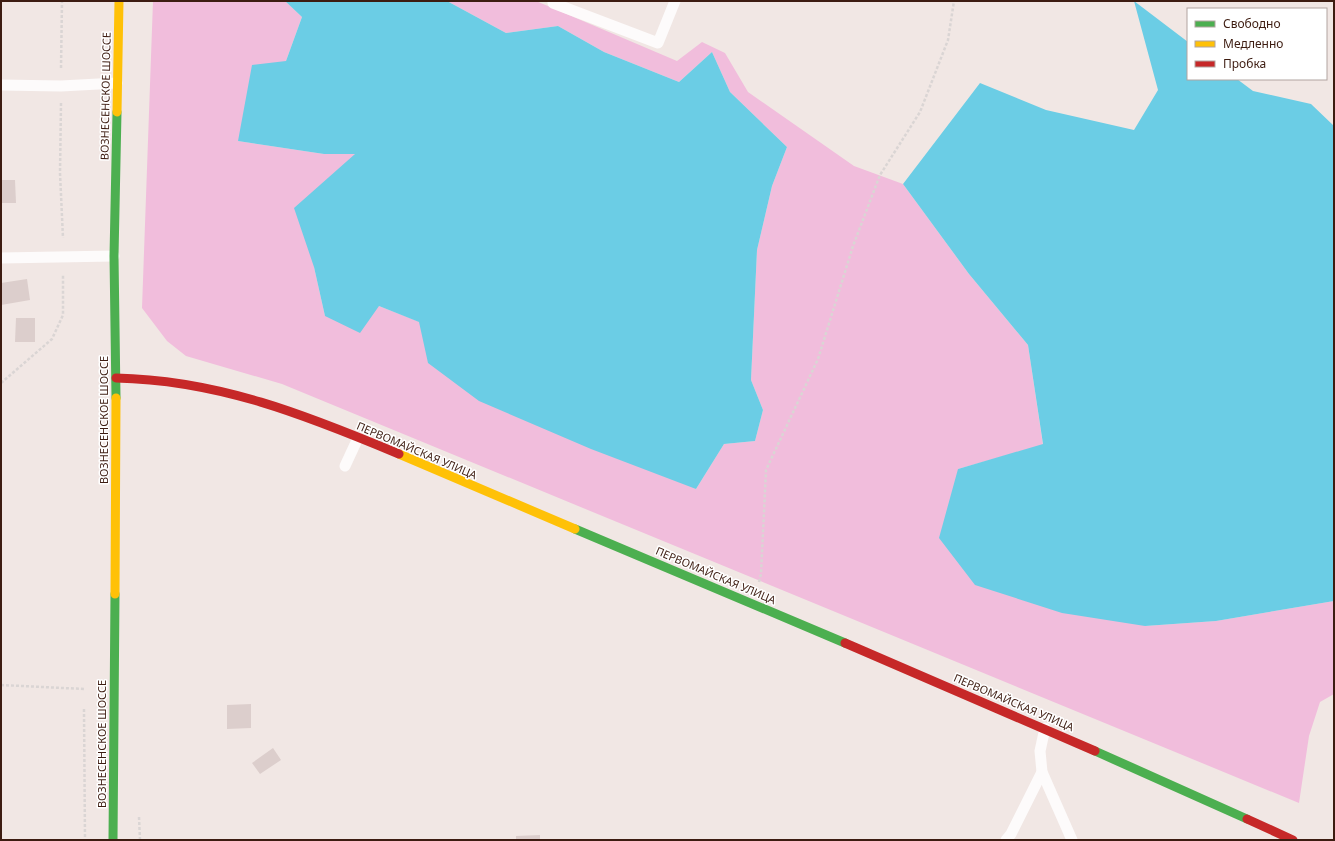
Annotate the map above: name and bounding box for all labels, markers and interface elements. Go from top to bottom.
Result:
legend [1187,8,1327,80]
text: Свободно [1223,15,1281,32]
street label: ВОЗНЕСЕНСКОЕ ШОССЕ [96,32,114,160]
text: Медленно [1223,35,1283,52]
text: Пробка [1223,55,1266,72]
street label: ВОЗНЕСЕНСКОЕ ШОССЕ [96,356,111,484]
street label: ПЕРВОМАЙСКАЯ УЛИЦА [355,418,480,483]
street label: ПЕРВОМАЙСКАЯ УЛИЦА [654,543,779,608]
street label: ПЕРВОМАЙСКАЯ УЛИЦА [952,670,1077,735]
street label: ВОЗНЕСЕНСКОЕ ШОССЕ [94,680,109,808]

